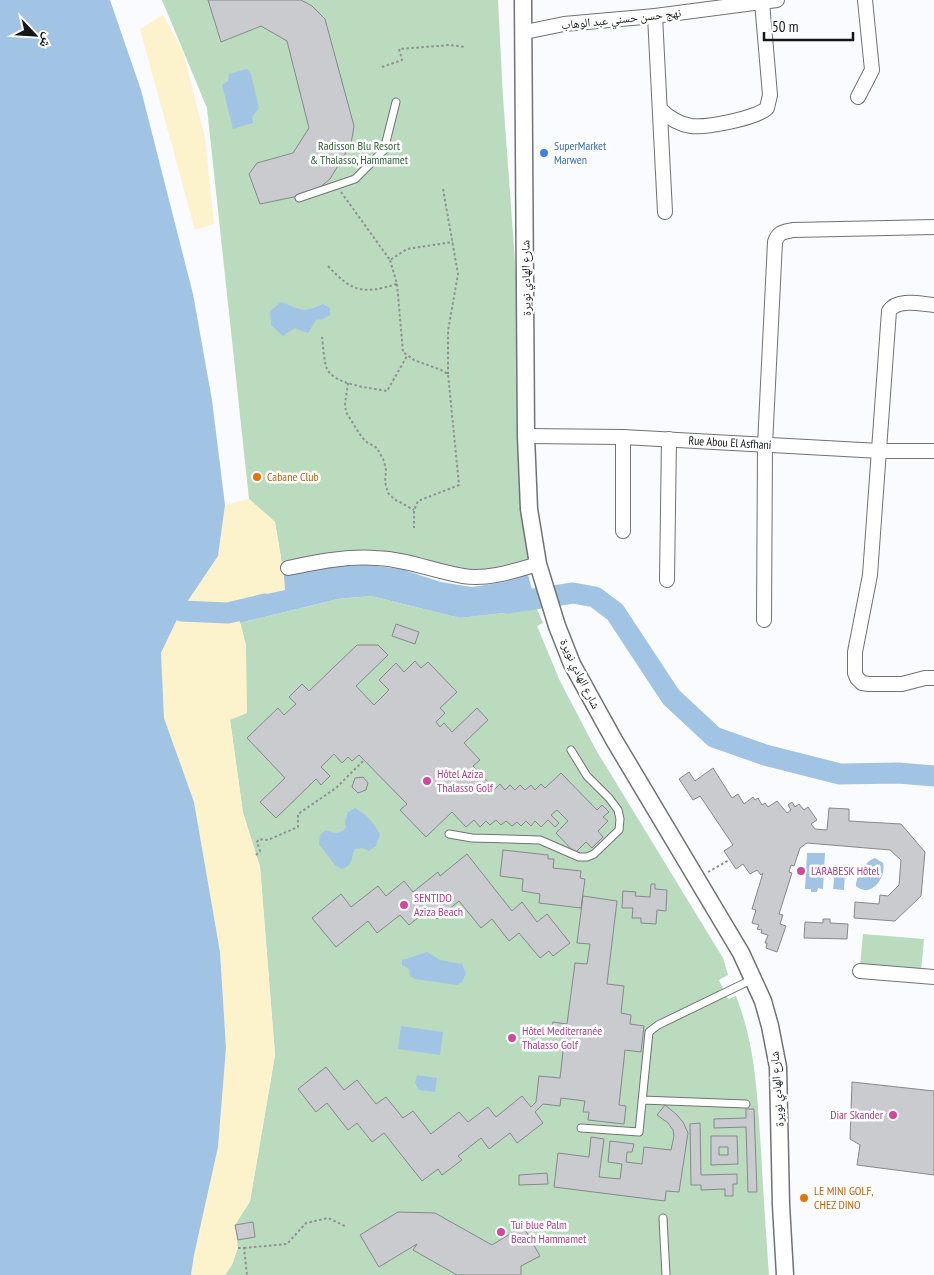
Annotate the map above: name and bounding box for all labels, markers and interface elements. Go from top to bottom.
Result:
street label: نهج حسن حسني عبد الوهاب [560,5,682,35]
north arrow [10,10,60,60]
scale bar [764,10,853,42]
text: 50 m [772,17,798,36]
text: ش [35,30,58,51]
park label: Radisson Blu Resort & Thalasso, Hammamet [310,138,409,167]
place label: SuperMarket Marwen [554,138,607,167]
marker: SuperMarket Marwen [538,147,550,159]
street label: شارع الهادي نويرة [517,240,537,316]
street label: Rue Abou El Asfhani [688,433,772,452]
place label: Cabane Club [267,469,319,484]
marker: Cabane Club [251,471,263,483]
street label: شارع الهادي نويرة [554,636,604,713]
place label: Hôtel Aziza Thalasso Golf [437,766,494,795]
marker: Hôtel Aziza Thalasso Golf [421,775,433,787]
place label: L'ARABESK Hôtel [811,863,879,878]
marker: L'ARABESK Hôtel [795,865,807,877]
place label: SENTIDO Aziza Beach [414,890,463,919]
marker: SENTIDO Aziza Beach [398,899,410,911]
place label: Hôtel Mediterranée Thalasso Golf [522,1023,602,1052]
marker: Hôtel Mediterranée Thalasso Golf [506,1032,518,1044]
street label: شارع الهادي نويرة [766,1050,790,1128]
place label: Diar Skander [830,1107,884,1122]
marker: Diar Skander [887,1109,899,1121]
place label: LE MINI GOLF, CHEZ DINO [814,1183,874,1212]
marker: LE MINI GOLF, CHEZ DINO [798,1192,810,1204]
place label: Tui blue Palm Beach Hammamet [511,1217,587,1246]
marker: Tui blue Palm Beach Hammamet [495,1226,507,1238]

